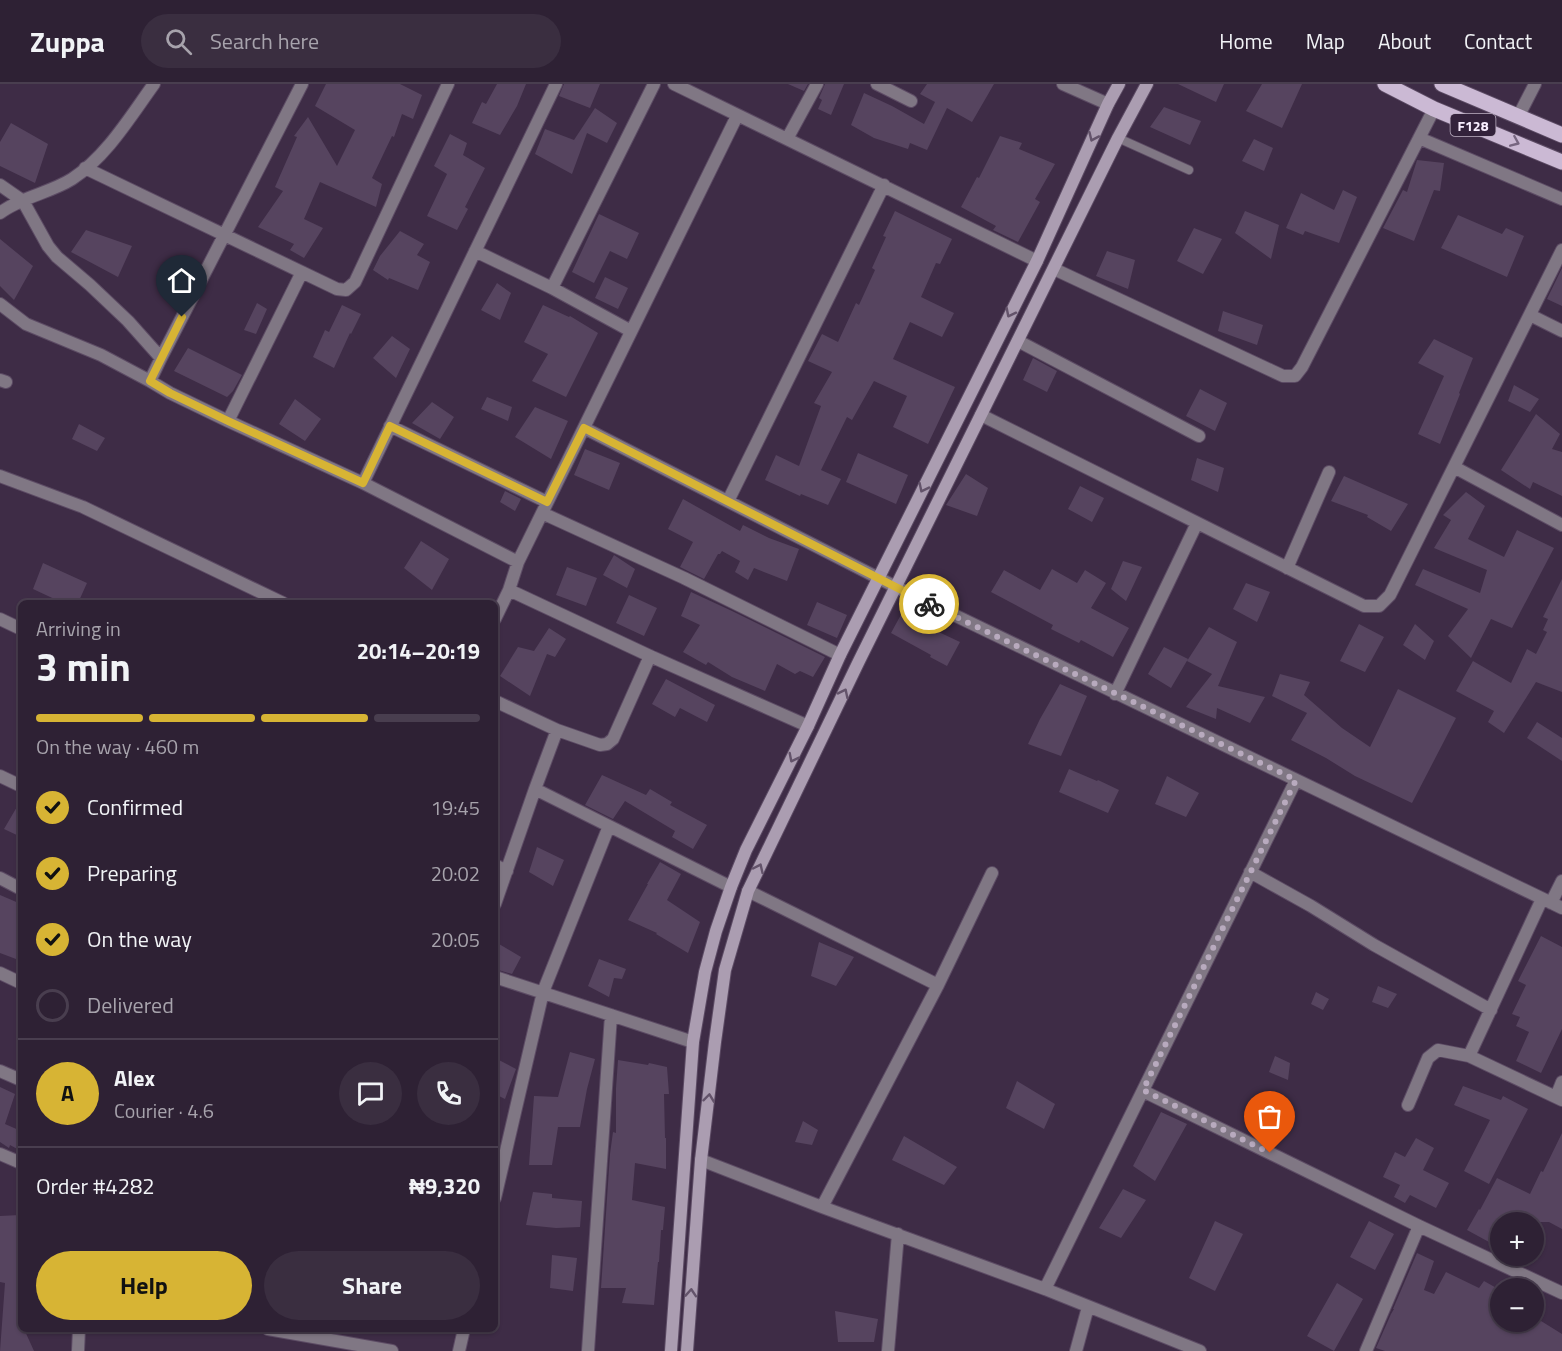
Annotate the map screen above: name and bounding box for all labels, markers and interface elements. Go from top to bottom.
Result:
search box [141,14,561,68]
text: Zuppa [30,20,105,63]
text: Search here [210,24,319,58]
icon: search [162,25,195,58]
text: Home [1219,25,1273,57]
text: Map [1306,25,1345,57]
text: About [1378,25,1431,57]
text: Contact [1464,25,1532,57]
road number: F128 [1450,114,1496,136]
one-way arrow [1089,130,1101,141]
one-way arrow [1508,135,1519,147]
pin [156,255,207,317]
icon: home [165,264,198,297]
one-way arrow [1006,307,1018,318]
one-way arrow [919,481,931,492]
courier [899,574,959,634]
icon: bike [913,588,946,621]
text: Arriving in [36,613,121,644]
text: 20:14–20:19 [357,634,480,668]
text: 3 min [36,637,131,696]
one-way arrow [836,688,848,699]
text: On the way · 460 m [36,731,199,762]
one-way arrow [788,751,800,762]
text: Confirmed [87,790,183,824]
icon: check [36,791,69,824]
text: 19:45 [431,792,480,823]
text: Preparing [87,856,177,890]
icon: check [36,857,69,890]
text: 20:02 [431,858,480,889]
one-way arrow [751,864,763,875]
text: On the way [87,922,192,956]
icon: check [36,923,69,956]
text: 20:05 [431,924,480,955]
text: Delivered [87,988,174,1022]
text: Alex [114,1061,155,1095]
button: chat [339,1062,402,1125]
button: phone [417,1062,480,1125]
text: A [61,1076,74,1110]
pin [1244,1091,1295,1153]
one-way arrow [702,1094,714,1103]
text: Courier · 4.6 [114,1095,214,1126]
icon: bag [1253,1100,1286,1133]
text: Order #4282 [36,1169,155,1203]
text: ₦9,320 [409,1169,480,1203]
map controls [1490,1212,1544,1332]
button: + [1490,1212,1544,1266]
button: Help [36,1251,252,1320]
button: Share [264,1251,480,1320]
button: − [1490,1278,1544,1332]
one-way arrow [684,1288,697,1297]

